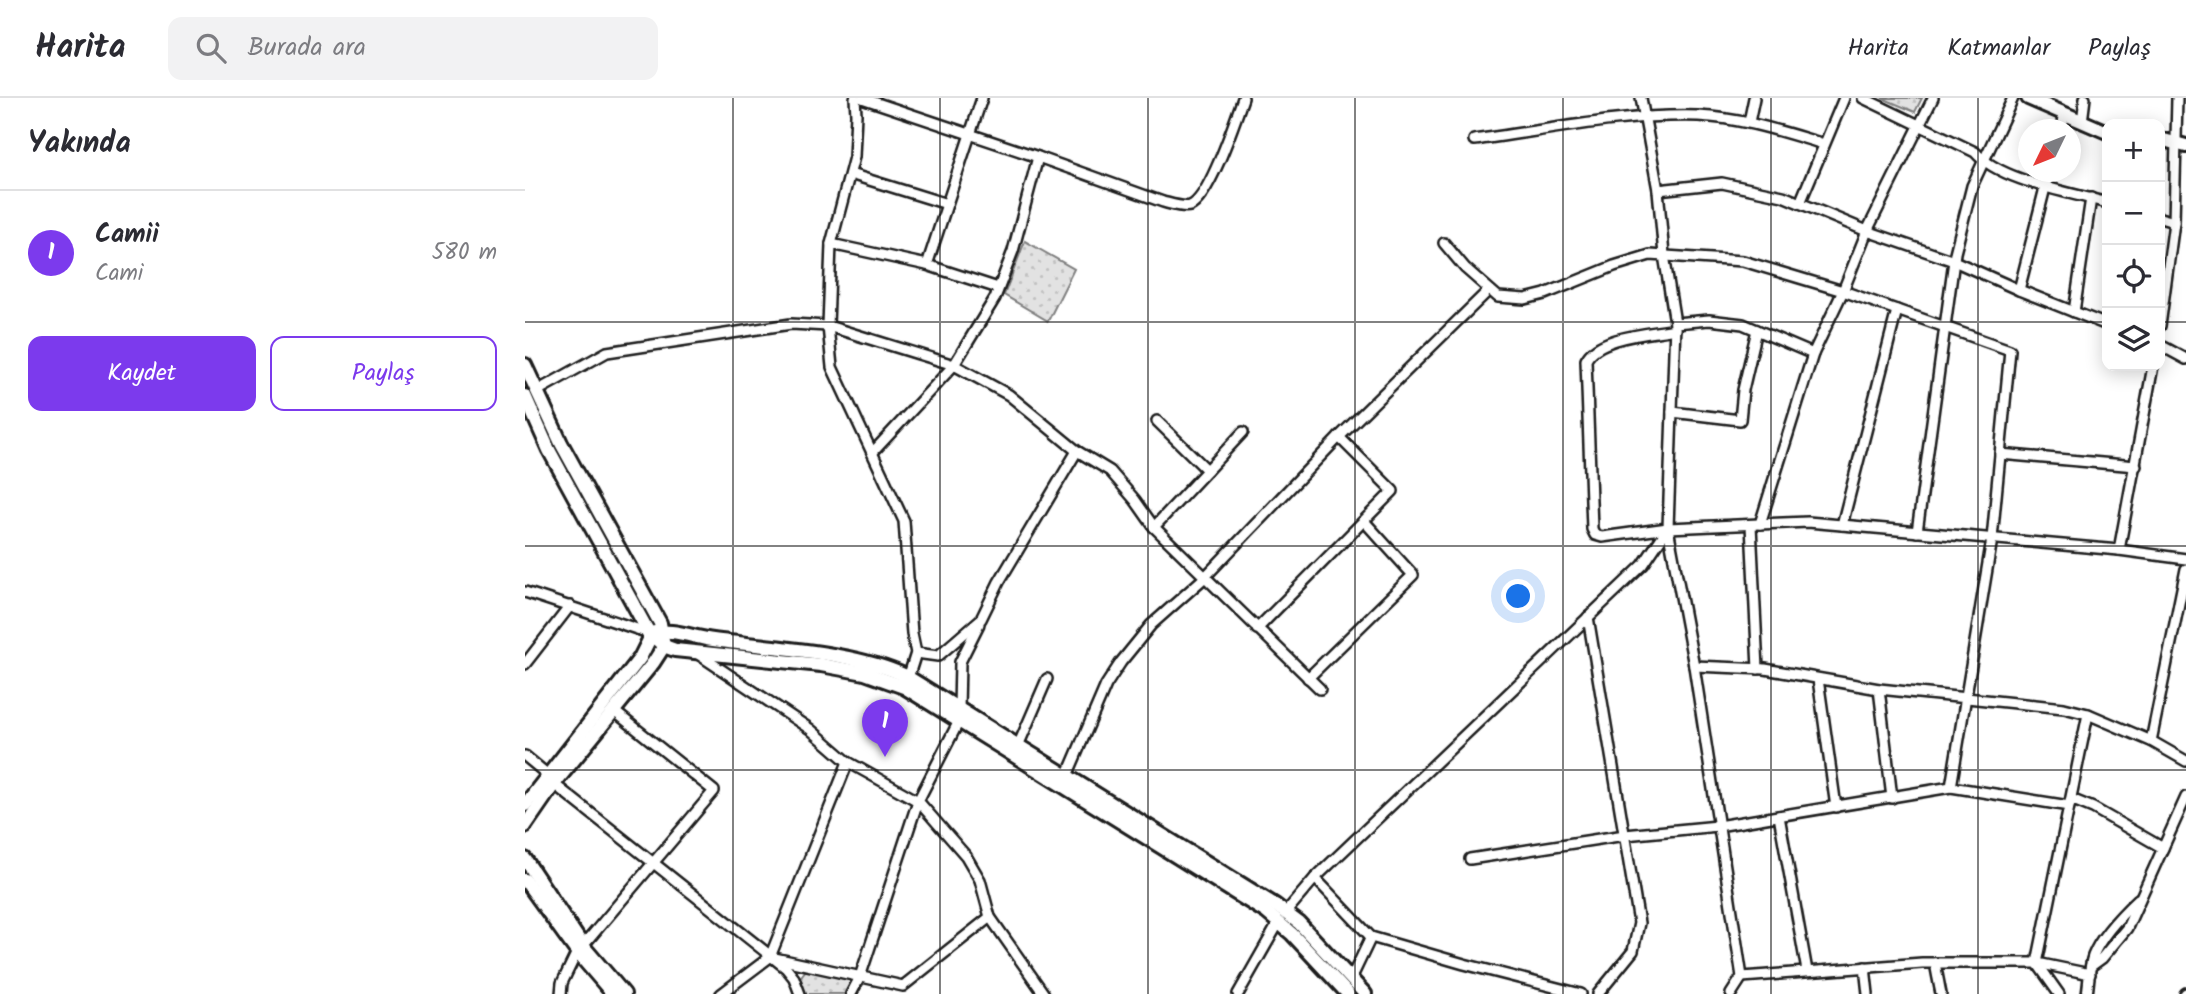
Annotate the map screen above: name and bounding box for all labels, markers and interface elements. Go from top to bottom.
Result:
search box [168,17,658,80]
text: Harita [35,22,126,75]
text: Burada ara [248,27,366,69]
icon: search [192,29,230,67]
text: Harita [1848,29,1909,68]
text: Katmanlar [1947,29,2050,68]
text: Paylaş [2088,29,2151,68]
north arrow [2018,119,2081,182]
map controls [2102,119,2165,371]
button: + [2102,119,2165,182]
text: Yakında [28,120,131,168]
button: − [2102,182,2165,245]
text: Camii [95,214,159,256]
text: 1 [48,235,54,271]
text: 580 m [432,235,497,271]
button: locate [2102,245,2165,308]
text: Cami [95,256,143,292]
button: layers [2102,308,2165,371]
button: Kaydet [28,336,256,411]
button: Paylaş [270,336,497,411]
your location [1501,579,1535,613]
pin: 1 [862,699,908,757]

